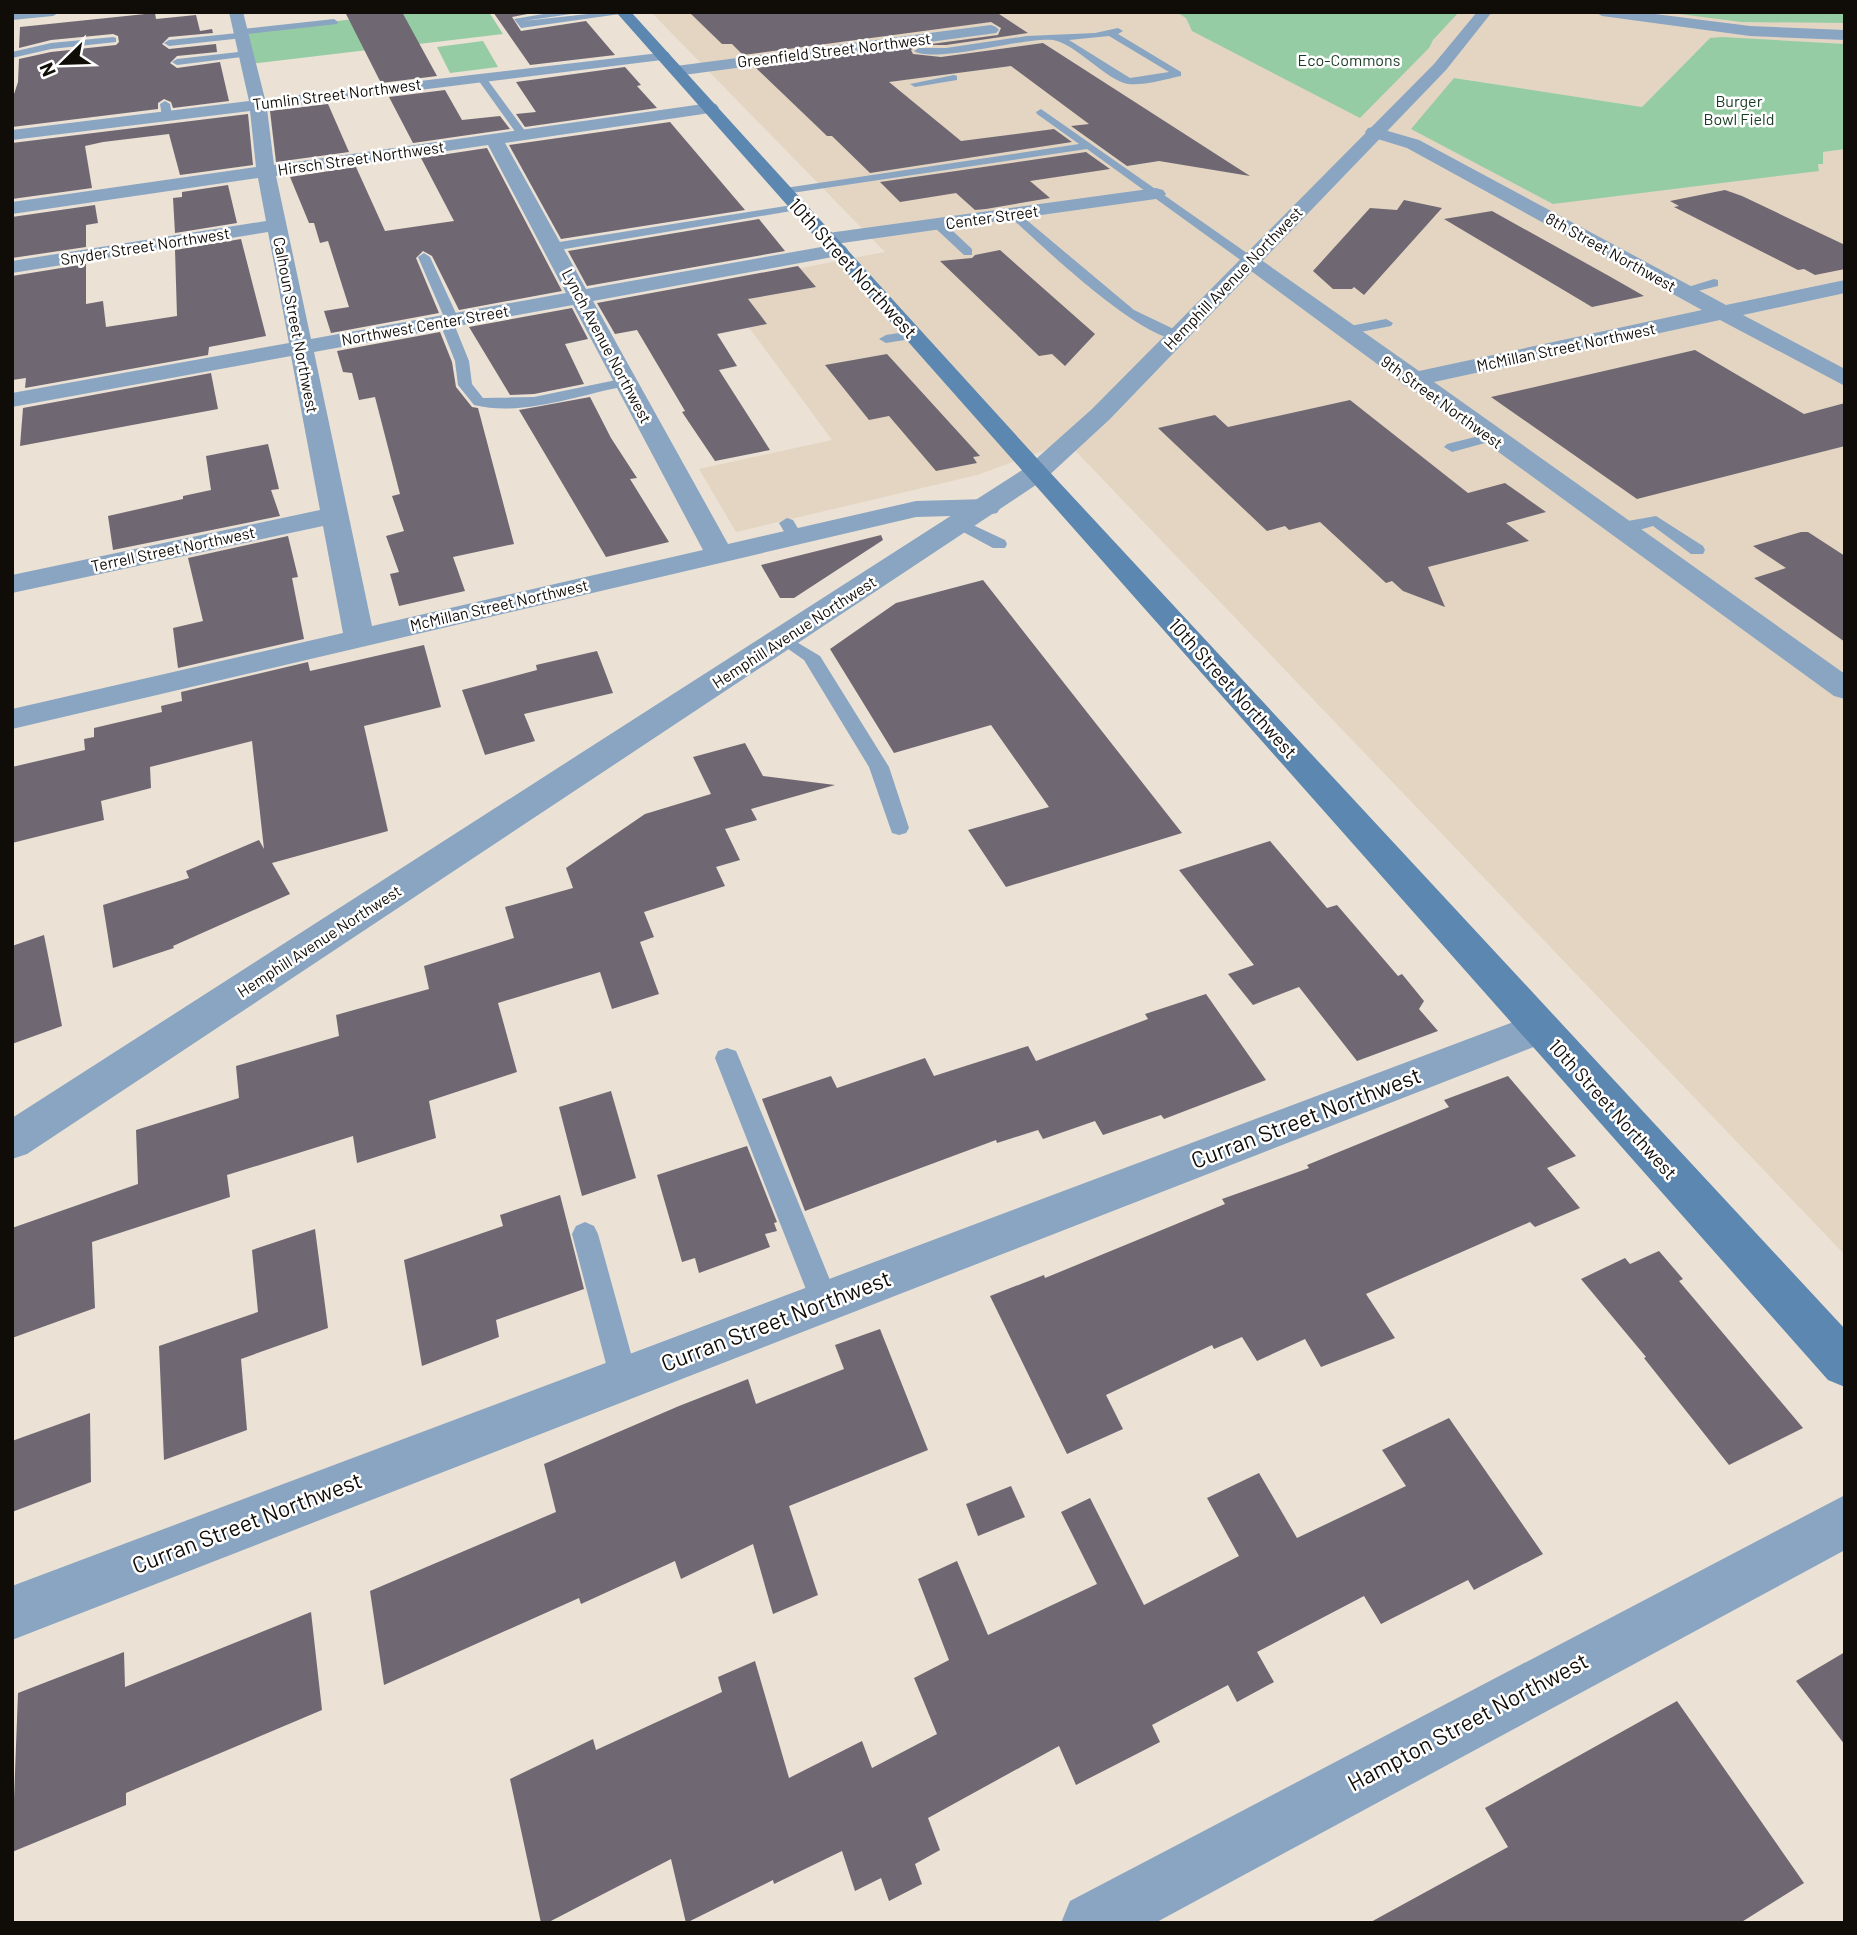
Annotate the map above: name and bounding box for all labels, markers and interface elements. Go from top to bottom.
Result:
north arrow [28,28,98,98]
street label: Greenfield Street Northwest [736,28,932,71]
park label: Eco-Commons [1298,50,1400,69]
text: N [34,60,60,80]
street label: Tumlin Street Northwest [252,74,422,113]
park label: Burger Bowl Field [1704,91,1774,128]
street label: Hirsch Street Northwest [276,136,445,179]
street label: 10th Street Northwest [784,193,922,343]
street label: Center Street [944,201,1040,232]
street label: Hemphill Avenue Northwest [1159,202,1306,353]
street label: 8th Street Northwest [1543,208,1680,295]
street label: Snyder Street Northwest [59,223,231,268]
street label: Calhoun Street Northwest [270,235,323,415]
street label: Lynch Avenue Northwest [559,265,656,426]
street label: Northwest Center Street [340,300,510,349]
street label: McMillan Street Northwest [1475,318,1657,375]
street label: 9th Street Northwest [1378,351,1507,452]
street label: Terrell Street Northwest [89,522,257,575]
street label: Hemphill Avenue Northwest [708,571,879,692]
street label: McMillan Street Northwest [408,575,590,634]
street label: 10th Street Northwest [1164,613,1302,763]
street label: Hemphill Avenue Northwest [233,880,404,1001]
street label: 10th Street Northwest [1544,1034,1682,1184]
street label: Curran Street Northwest [1187,1060,1425,1174]
street label: Curran Street Northwest [657,1263,895,1377]
street label: Curran Street Northwest [128,1465,366,1579]
street label: Hampton Street Northwest [1342,1646,1593,1796]

